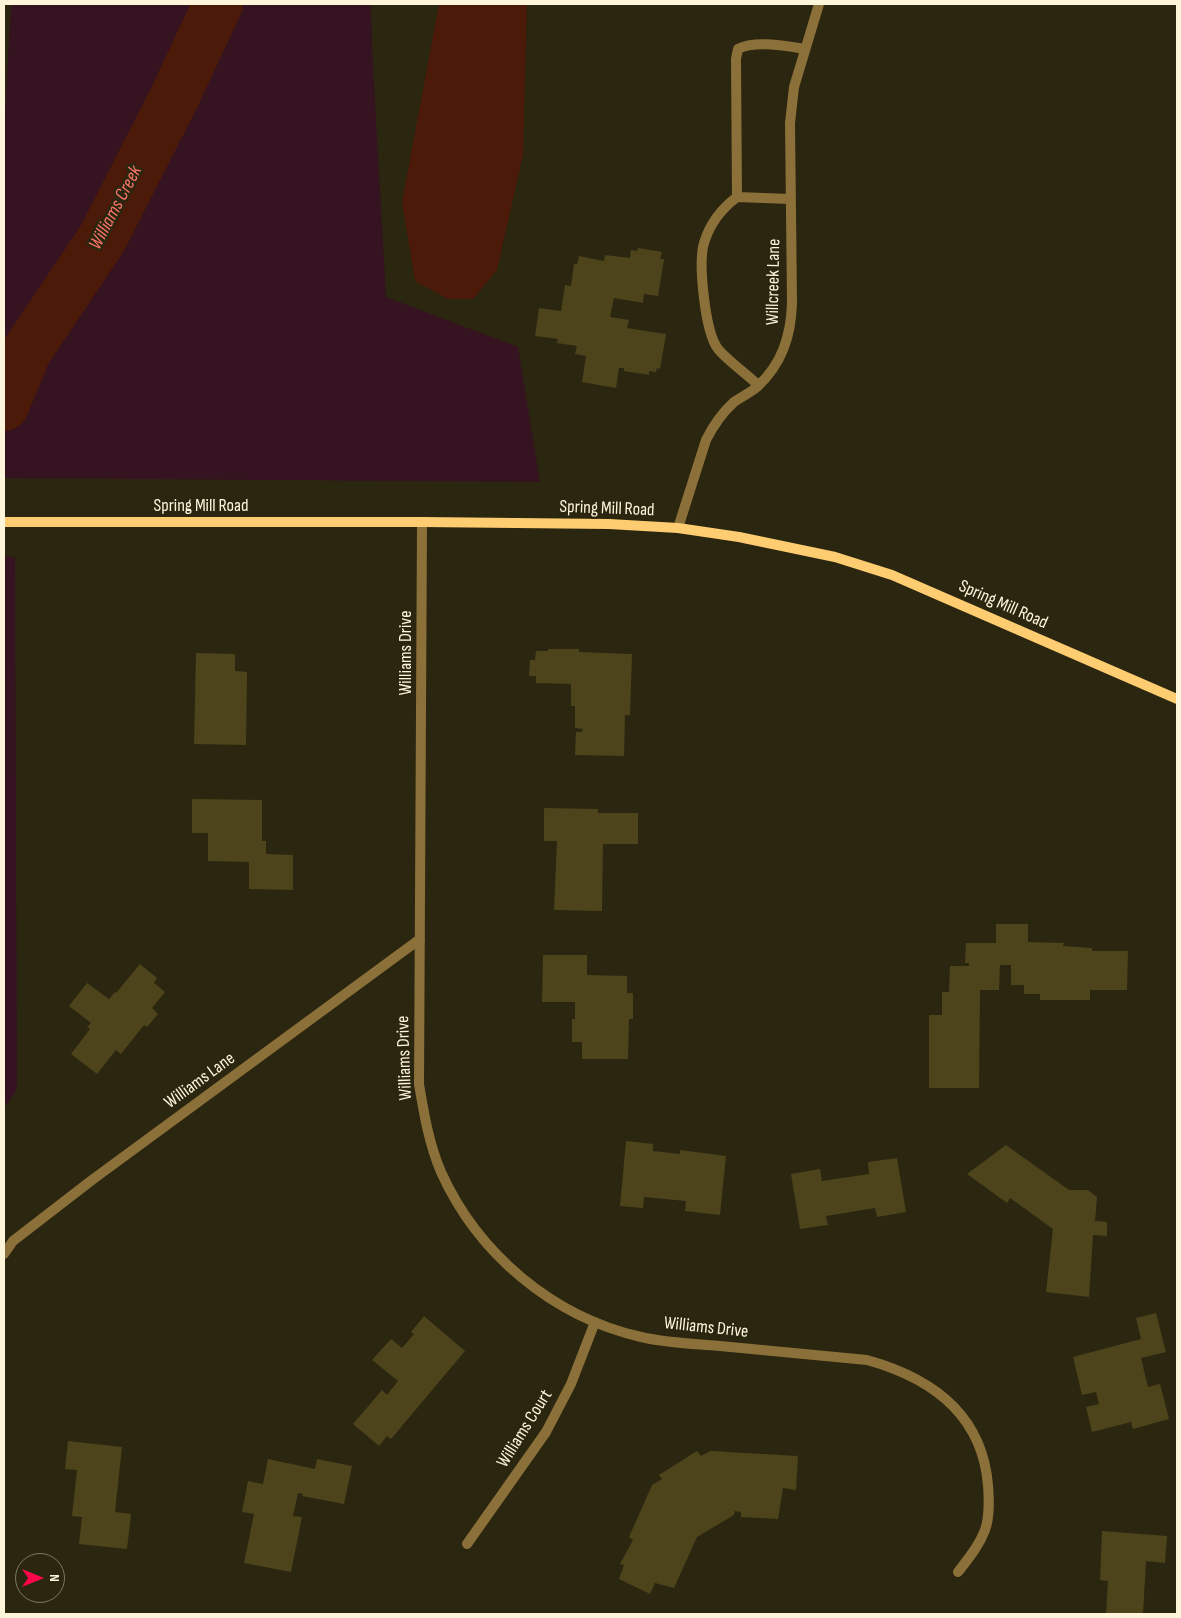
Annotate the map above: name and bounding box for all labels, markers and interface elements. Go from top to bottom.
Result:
water label: Williams Creek [84,162,148,254]
street label: Willcreek Lane [762,239,786,325]
street label: Spring Mill Road [153,495,249,517]
street label: Spring Mill Road [559,497,655,521]
street label: Spring Mill Road [955,576,1051,634]
street label: Williams Drive [395,611,417,695]
street label: Williams Drive [393,1015,417,1101]
street label: Williams Lane [161,1048,239,1114]
street label: Williams Drive [663,1313,749,1343]
street label: Williams Court [493,1386,557,1472]
north arrow [15,1553,65,1603]
text: N [46,1574,63,1582]

